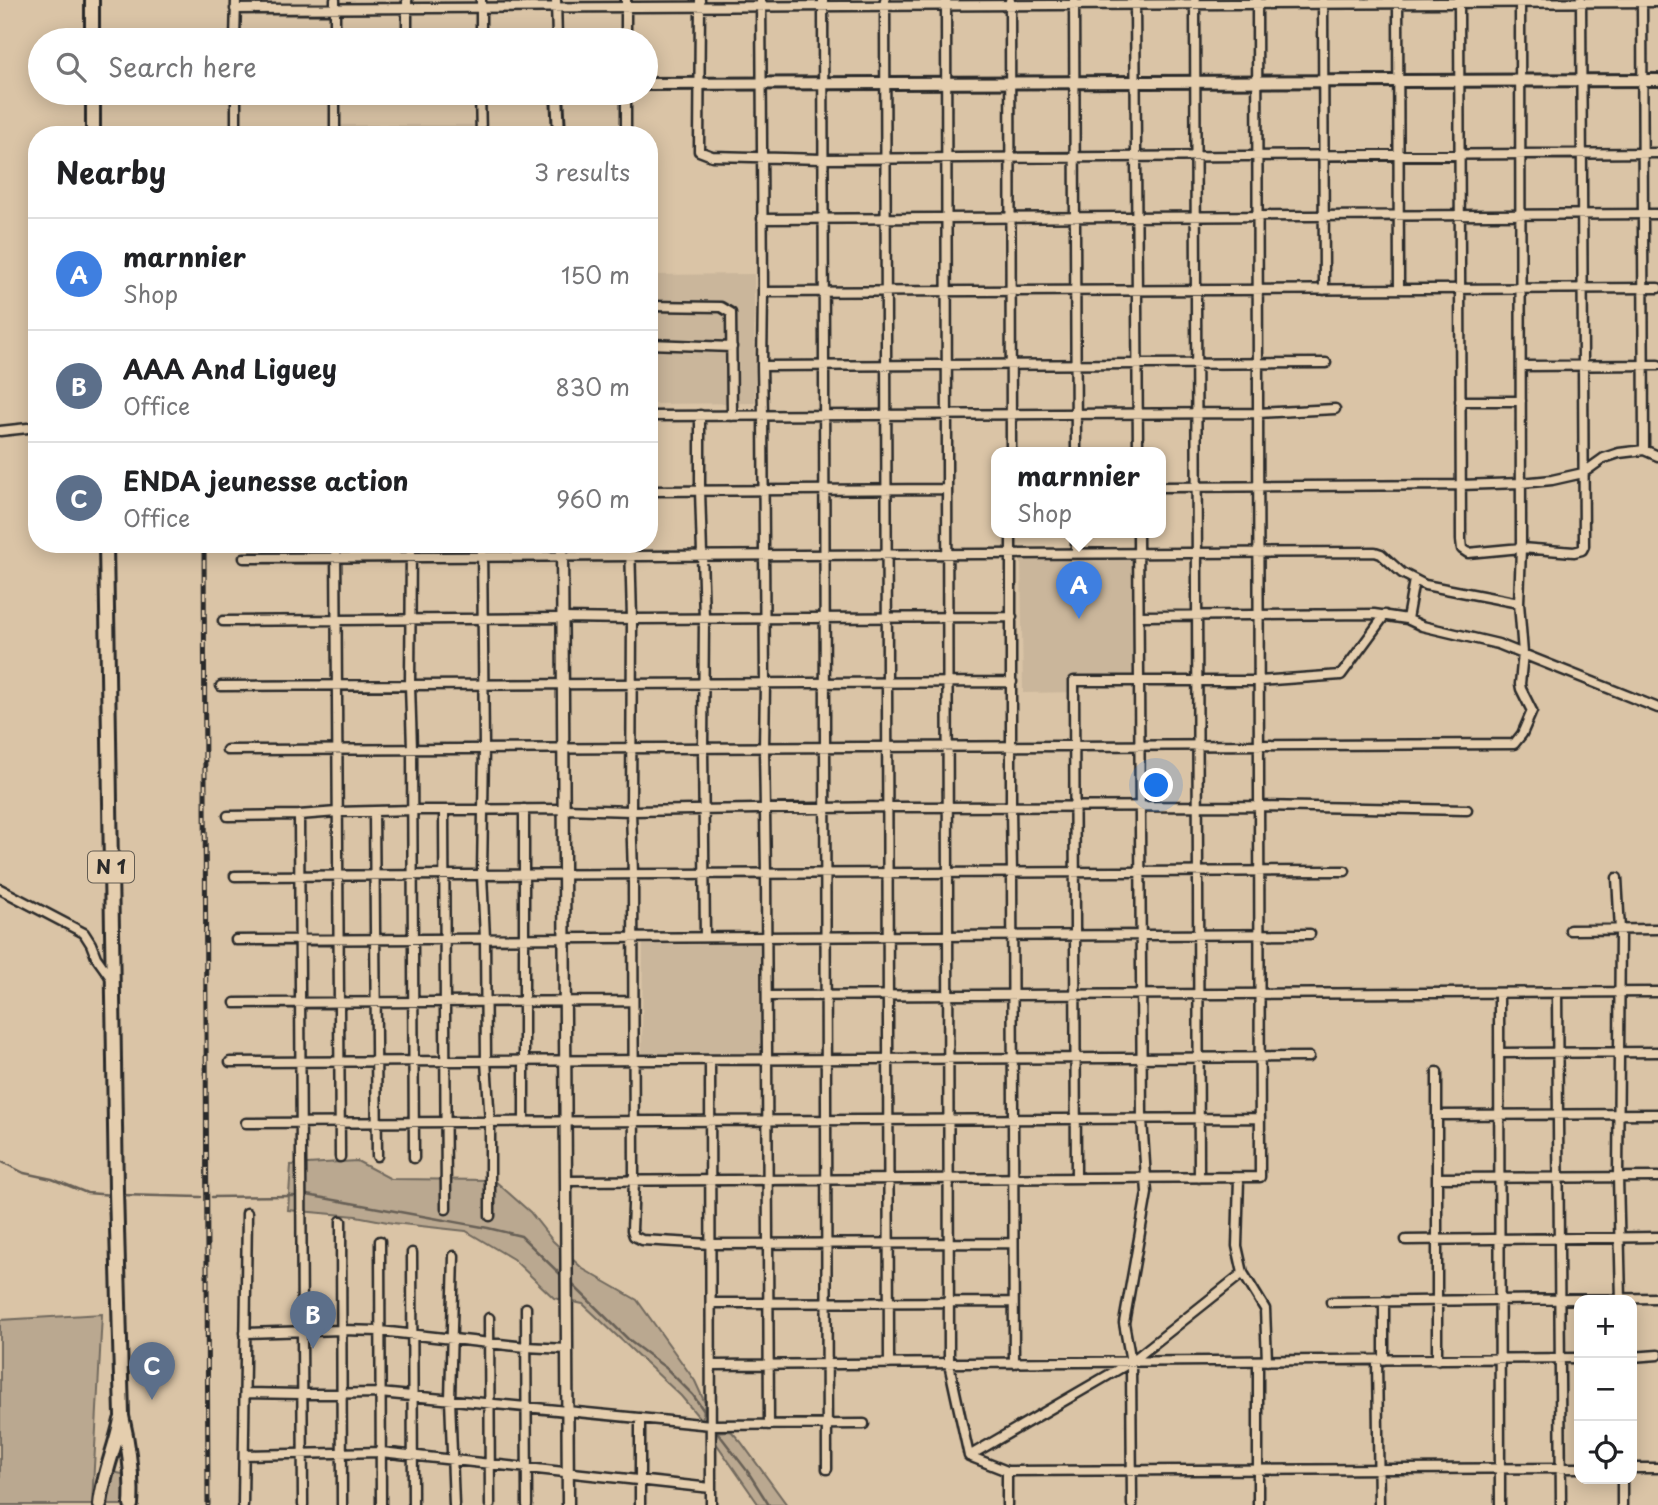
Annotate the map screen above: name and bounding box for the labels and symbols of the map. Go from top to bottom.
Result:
pin: A [1056,561,1102,619]
your location [1139,768,1173,802]
road number: N 1 [88,852,134,882]
pin: B [290,1291,336,1349]
pin: C [129,1342,175,1400]

